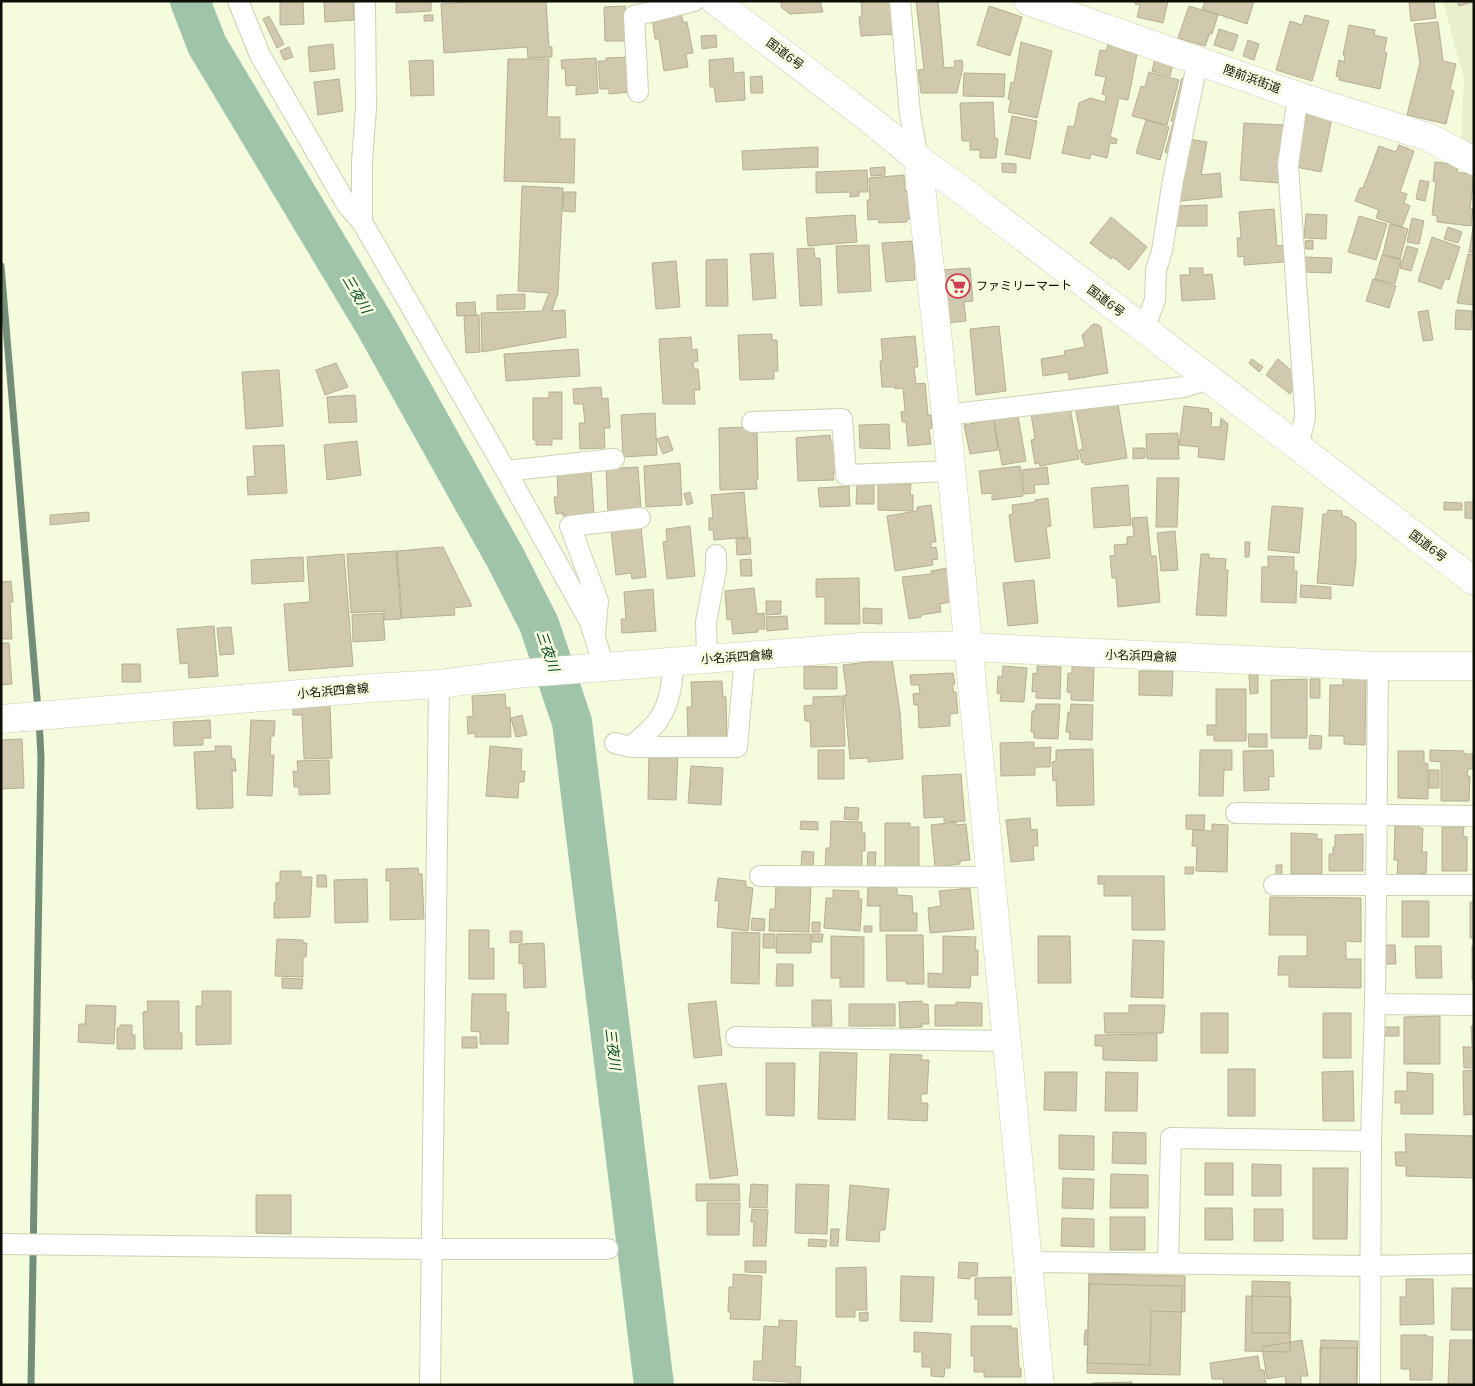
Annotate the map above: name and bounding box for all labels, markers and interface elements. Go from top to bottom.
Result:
street label: 国道6号 [763,35,807,73]
street label: 陸前浜街道 [1221,61,1283,97]
water label: 三夜川 [338,271,377,319]
supermarket icon: ファミリーマート [945,273,971,299]
place label: ファミリーマート [976,278,1072,294]
street label: 国道6号 [1084,282,1128,320]
street label: 国道6号 [1406,527,1450,565]
water label: 三夜川 [532,628,564,676]
street label: 小名浜四倉線 [701,647,773,667]
street label: 小名浜四倉線 [1105,647,1177,665]
street label: 小名浜四倉線 [296,680,370,702]
water label: 三夜川 [601,1027,625,1073]

